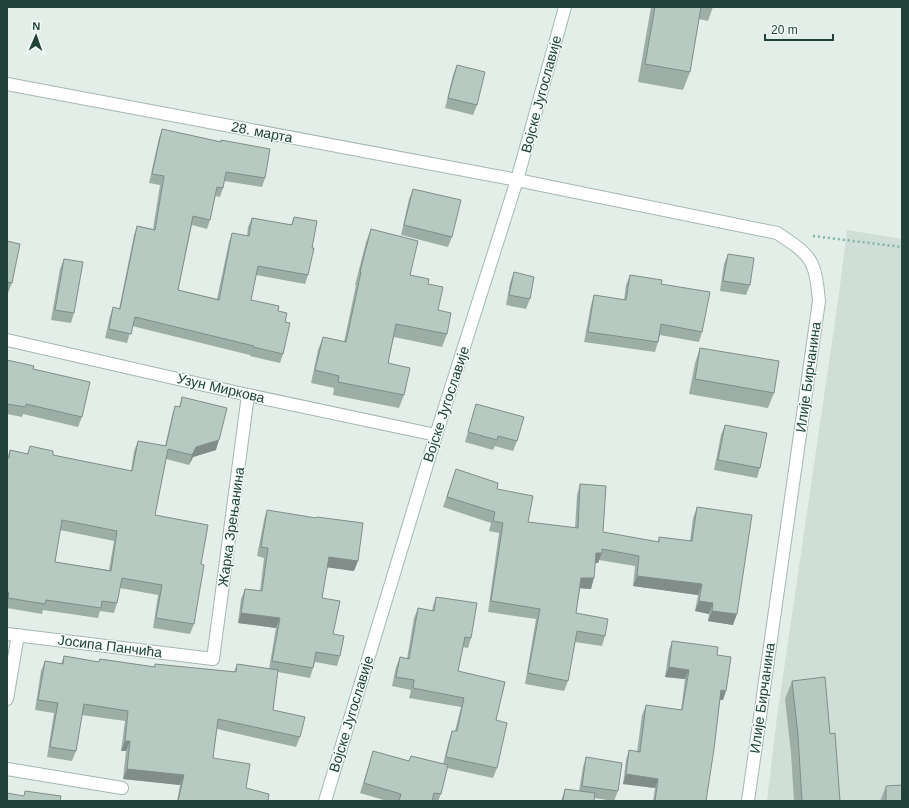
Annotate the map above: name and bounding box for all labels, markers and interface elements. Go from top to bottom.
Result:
north arrow [16,16,56,56]
scale bar [765,16,833,42]
text: N [32,20,41,32]
text: 20 m [771,23,798,37]
street label: Војске Југославије [518,33,564,154]
street label: 28. марта [230,118,294,146]
street label: Илије Бирчанина [792,320,824,433]
street label: Војске Југославије [420,344,472,464]
street label: Узун Миркова [176,370,267,406]
street label: Жарка Зрењанина [215,466,247,588]
street label: Јосипа Панчића [57,632,163,660]
street label: Илије Бирчанина [746,641,778,754]
street label: Војске Југославије [326,654,376,774]

